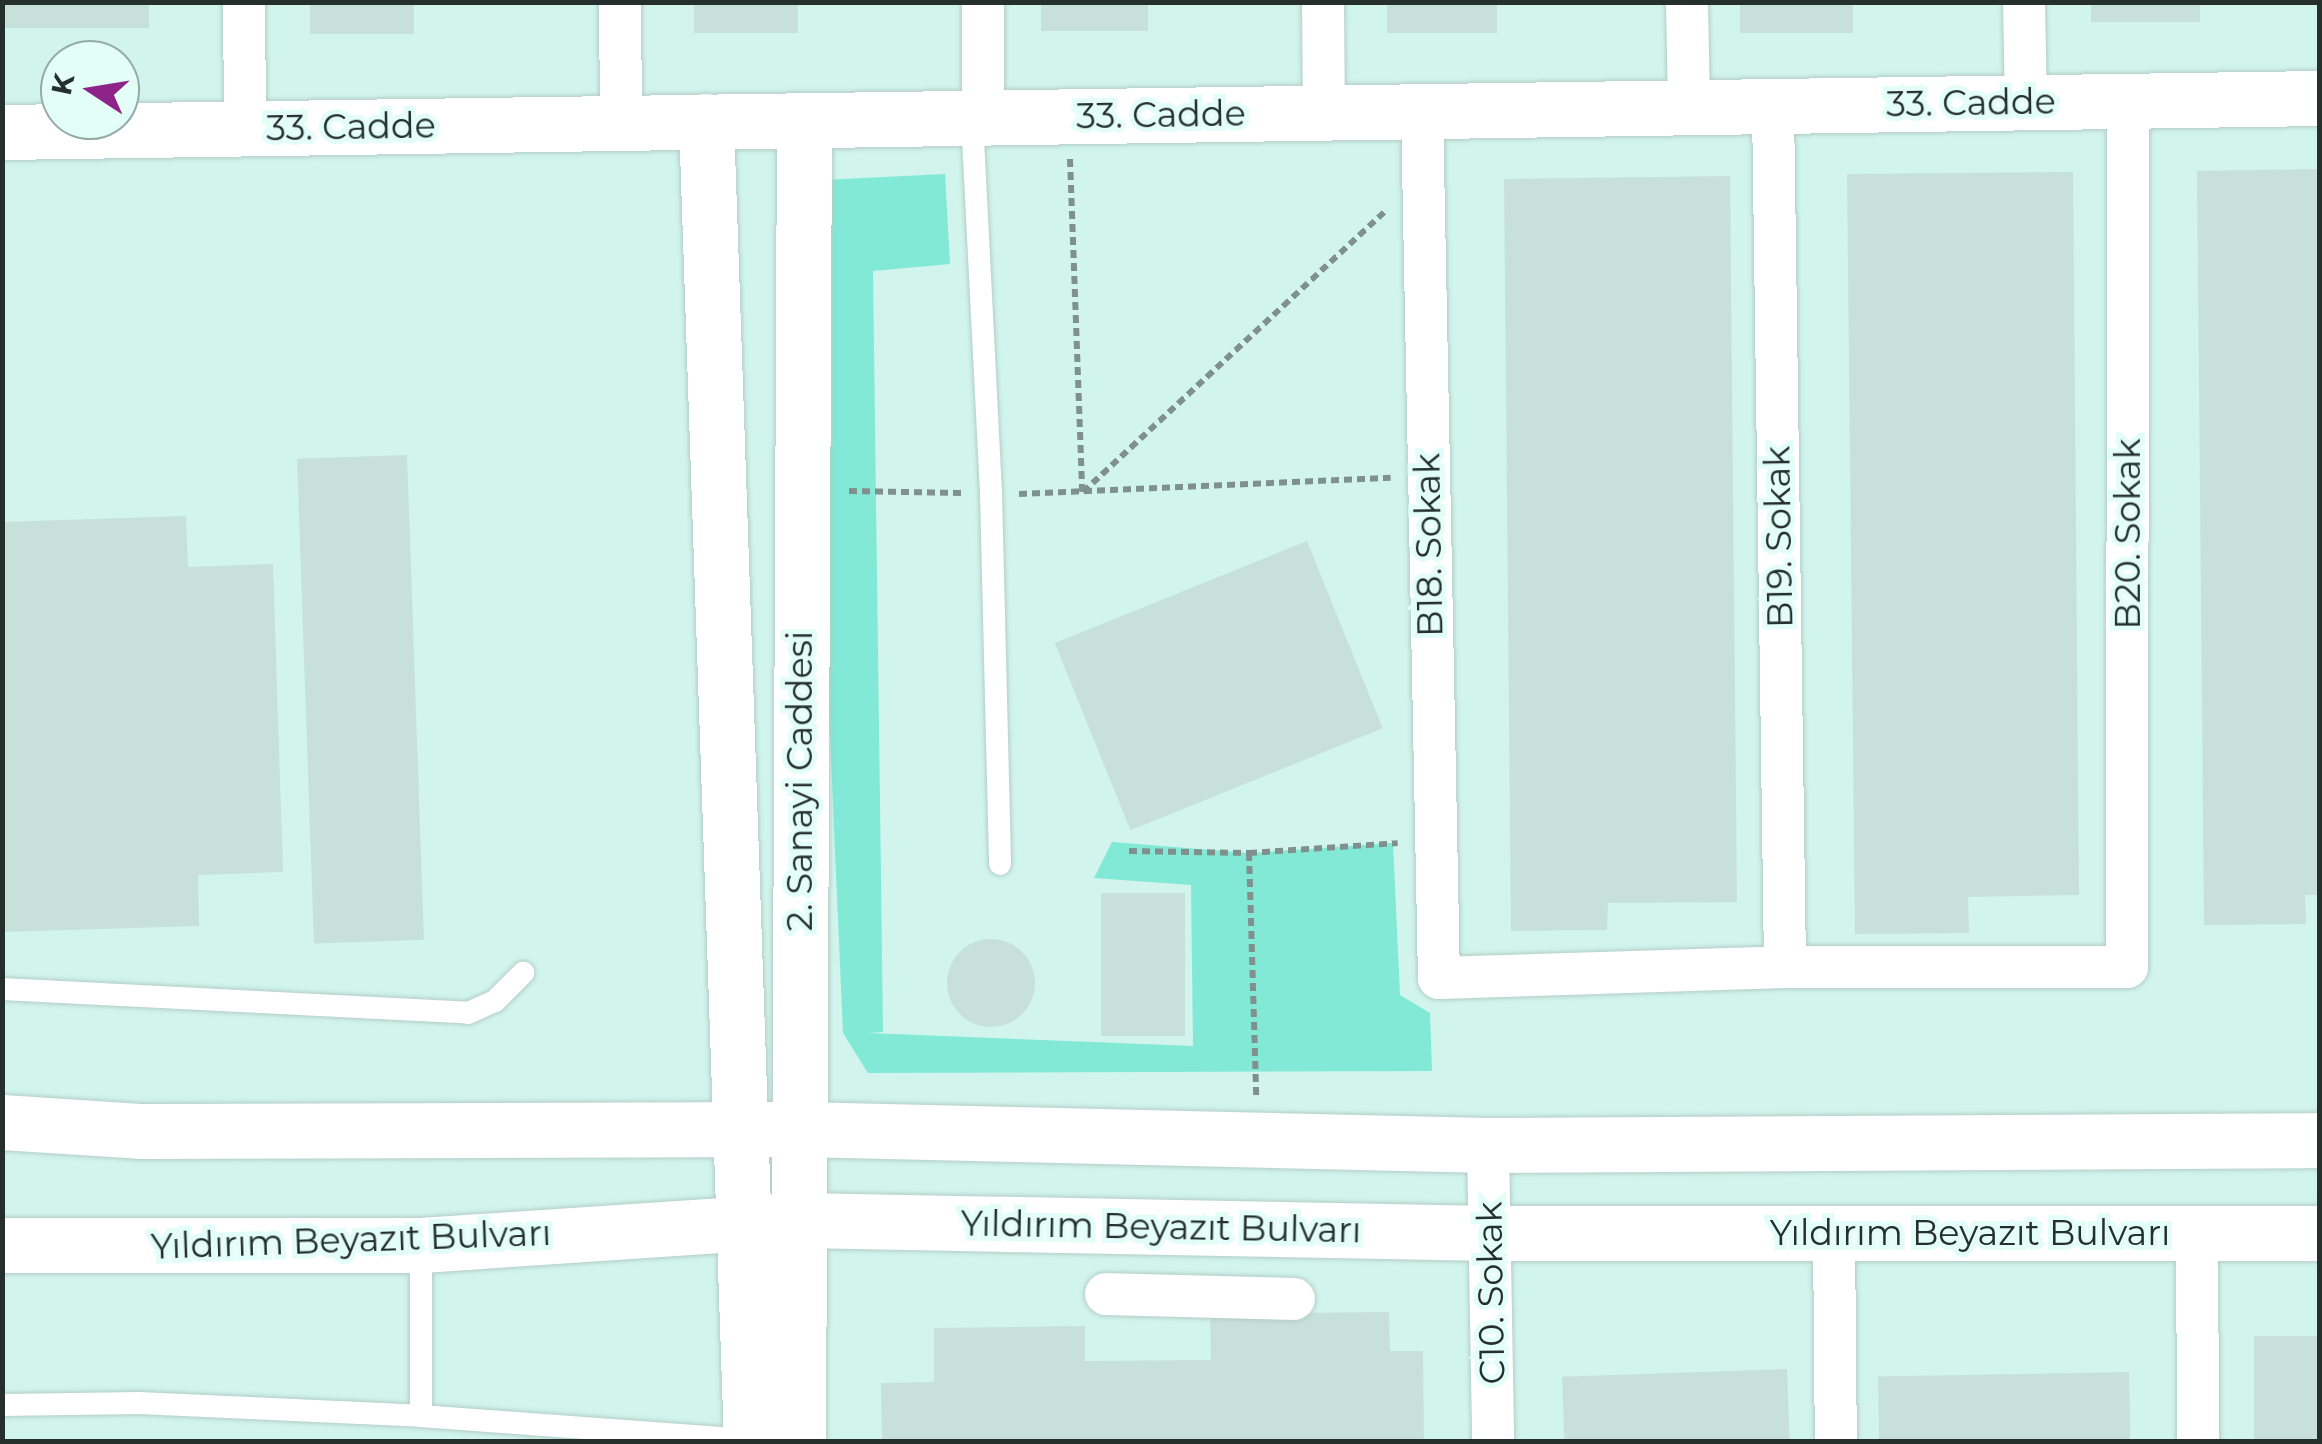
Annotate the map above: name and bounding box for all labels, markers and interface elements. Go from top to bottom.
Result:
north arrow [40,40,140,140]
text: K [44,71,81,98]
street label: 33. Cadde [1886,81,2056,125]
street label: 33. Cadde [1076,93,1246,137]
street label: 33. Cadde [266,105,436,149]
street label: B20. Sokak [2107,438,2149,630]
street label: B19. Sokak [1756,446,1802,628]
street label: B18. Sokak [1406,453,1452,637]
street label: 2. Sanayi Caddesi [779,631,821,931]
street label: C10. Sokak [1468,1201,1514,1385]
street label: Yıldırım Beyazıt Bulvarı [960,1203,1362,1251]
street label: Yıldırım Beyazıt Bulvarı [150,1212,552,1268]
street label: Yıldırım Beyazıt Bulvarı [1770,1212,2170,1254]

